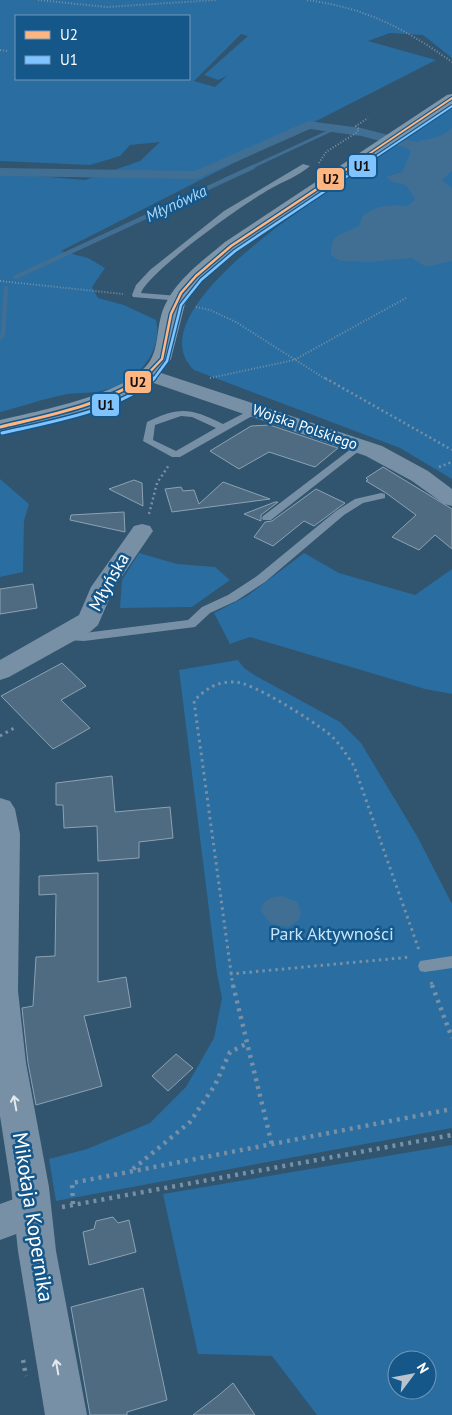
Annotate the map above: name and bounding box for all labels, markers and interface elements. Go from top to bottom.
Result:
legend [15,15,190,80]
text: U2 [60,25,78,44]
text: U1 [60,50,78,69]
line badge: U1 [348,154,377,178]
text: U1 [354,157,370,175]
line badge: U2 [316,167,345,191]
text: U2 [323,170,339,188]
water label: Młynówka [142,180,210,226]
line badge: U2 [124,370,152,394]
text: U2 [130,373,146,391]
line badge: U1 [91,393,120,417]
text: U1 [98,396,114,414]
street label: Wojska Polskiego [250,400,360,453]
street label: Młyńska [83,549,134,615]
park label: Park Aktywności [270,922,394,945]
one-way arrow [10,1095,20,1111]
street label: Mikołaja Kopernika [7,1130,60,1304]
north arrow [387,1350,437,1400]
one-way arrow [52,1359,62,1375]
text: N [413,1359,433,1377]

